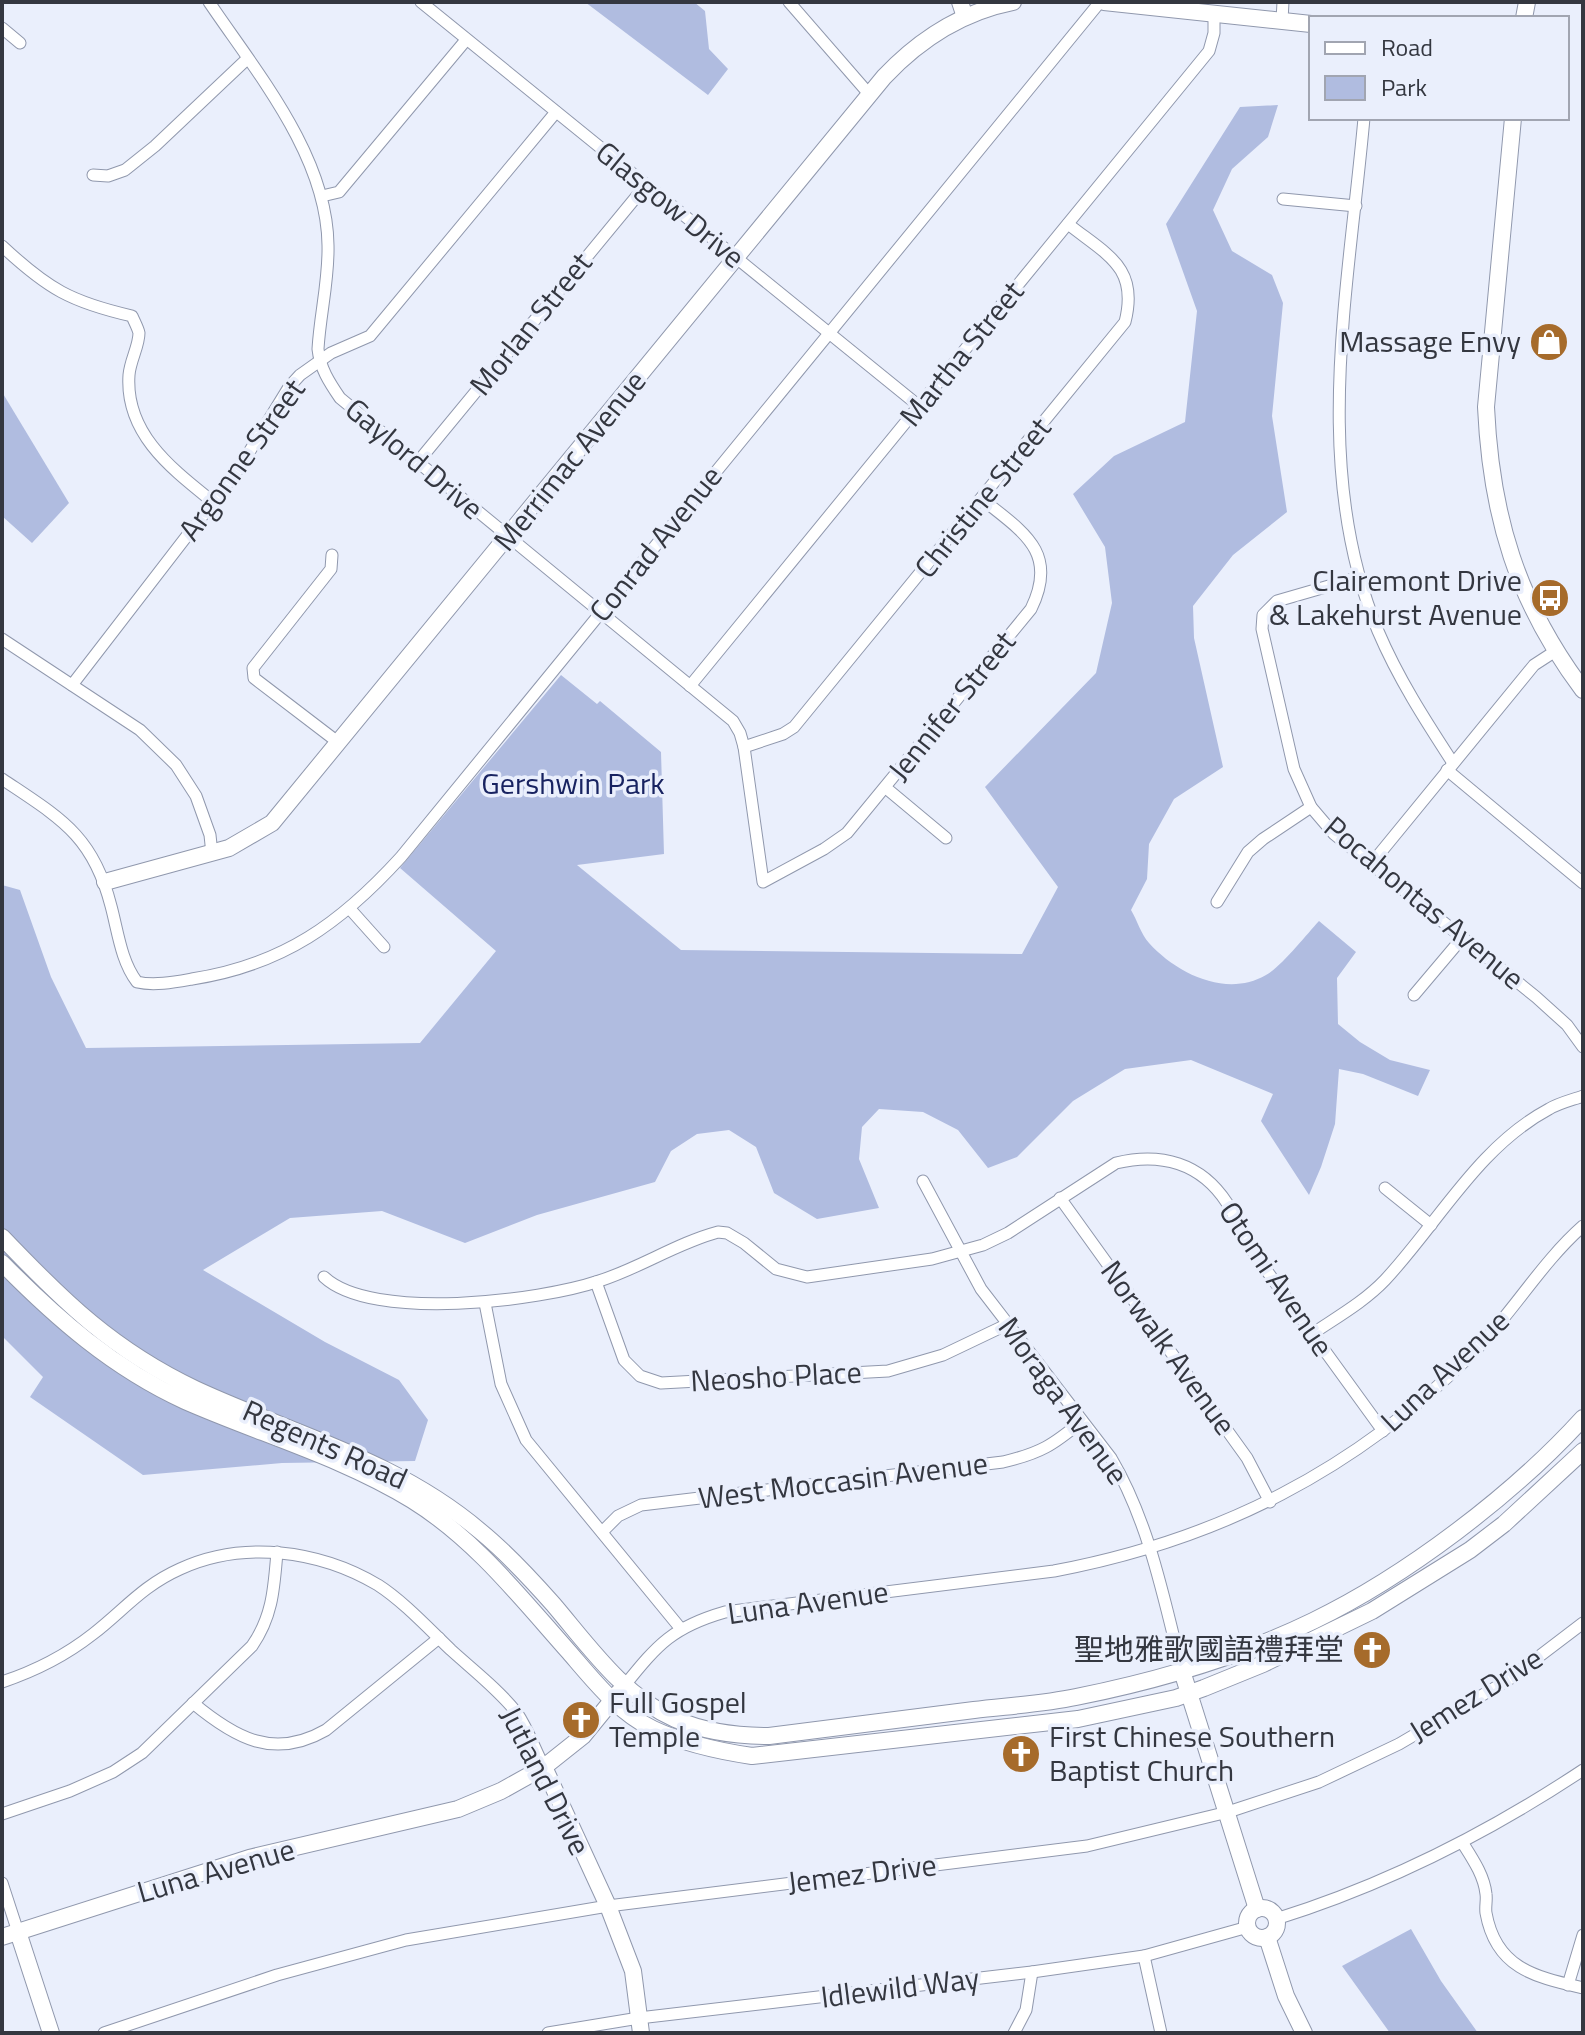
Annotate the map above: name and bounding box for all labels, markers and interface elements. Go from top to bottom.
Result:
legend [1309,16,1569,120]
text: Road [1381,29,1433,65]
text: Park [1381,69,1427,105]
street label: Glasgow Drive [586,130,755,279]
street label: Morlan Street [458,241,603,405]
street label: Martha Street [888,270,1035,436]
place label: Massage Envy [1339,318,1521,364]
shop icon: Massage Envy [1528,321,1570,363]
street label: Merrimac Avenue [482,360,657,561]
street label: Argonne Street [167,368,316,550]
street label: Gaylord Drive [335,386,494,530]
street label: Christine Street [903,407,1062,588]
street label: Conrad Avenue [578,455,733,632]
place label: Clairemont Drive & Lakehurst Avenue [1269,557,1522,637]
bus stop icon: Clairemont Drive & Lakehurst Avenue [1529,577,1571,619]
street label: Jennifer Street [876,620,1027,790]
park label: Gershwin Park [481,760,665,806]
street label: Pocahontas Avenue [1314,804,1535,1000]
street label: Otomi Avenue [1208,1192,1346,1365]
street label: Norwalk Avenue [1090,1251,1248,1444]
street label: Luna Avenue [1369,1298,1519,1442]
street label: Moraga Avenue [987,1307,1140,1494]
street label: Neosho Place [689,1349,863,1403]
street label: Regents Road [236,1387,415,1501]
street label: West Moccasin Avenue [696,1439,990,1521]
street label: Luna Avenue [725,1568,891,1636]
place label: 聖地雅歌國語禮拜堂 [1074,1626,1344,1672]
church icon: 聖地雅歌國語禮拜堂 [1351,1629,1393,1671]
street label: Jemez Drive [1400,1635,1551,1753]
place label: Full Gospel Temple [609,1679,747,1759]
street label: Jutland Drive [489,1698,603,1863]
church icon: Full Gospel Temple [560,1699,602,1741]
place label: First Chinese Southern Baptist Church [1049,1713,1335,1793]
church icon: First Chinese Southern Baptist Church [1000,1733,1042,1775]
street label: Luna Avenue [132,1826,300,1914]
street label: Jemez Drive [785,1841,939,1905]
street label: Idlewild Way [818,1954,982,2020]

